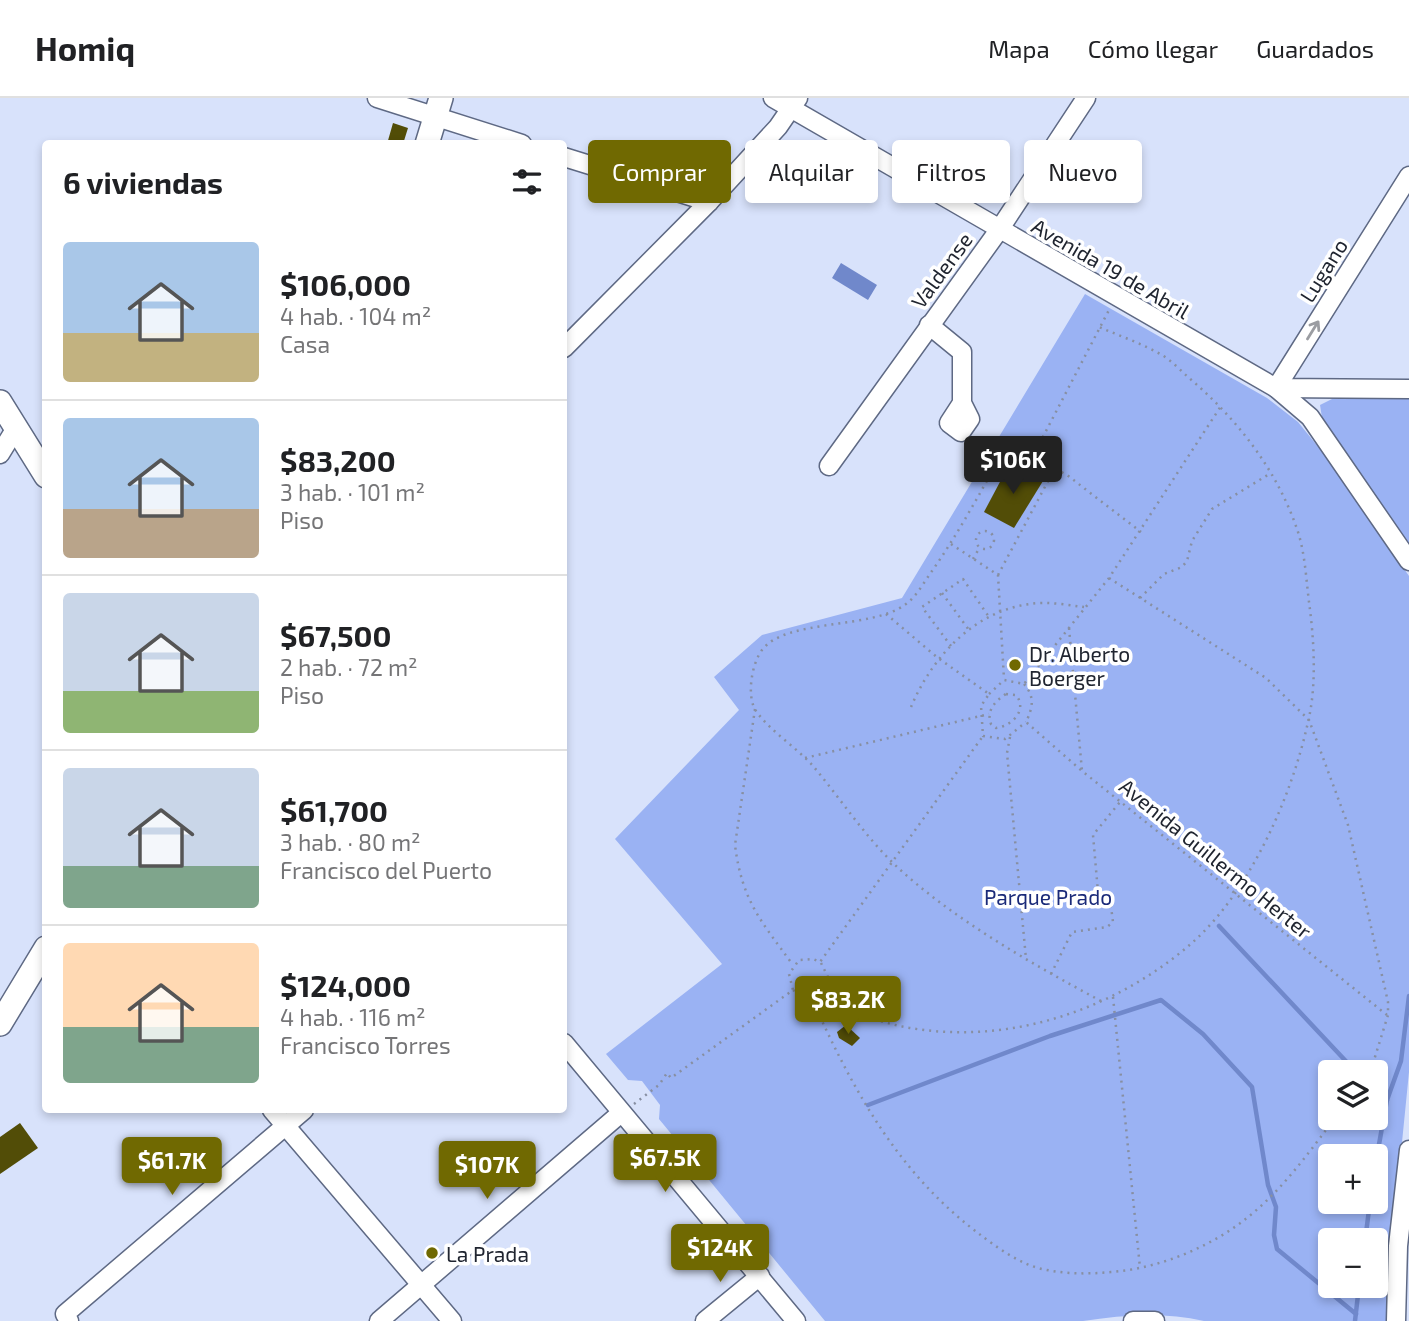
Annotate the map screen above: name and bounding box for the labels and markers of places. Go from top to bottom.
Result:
pin: $106K [964,436,1062,496]
place label: Dr. Alberto Boerger [1029,641,1130,690]
marker: Dr. Alberto Boerger [1007,657,1023,673]
pin: $83.2K [791,976,905,1036]
pin: $67.5K [608,1134,722,1194]
pin: $61.7K [115,1138,229,1197]
pin: $107K [438,1142,536,1201]
pin: $124K [671,1224,769,1284]
place label: La Prada [446,1241,529,1266]
marker: La Prada [424,1245,440,1261]

